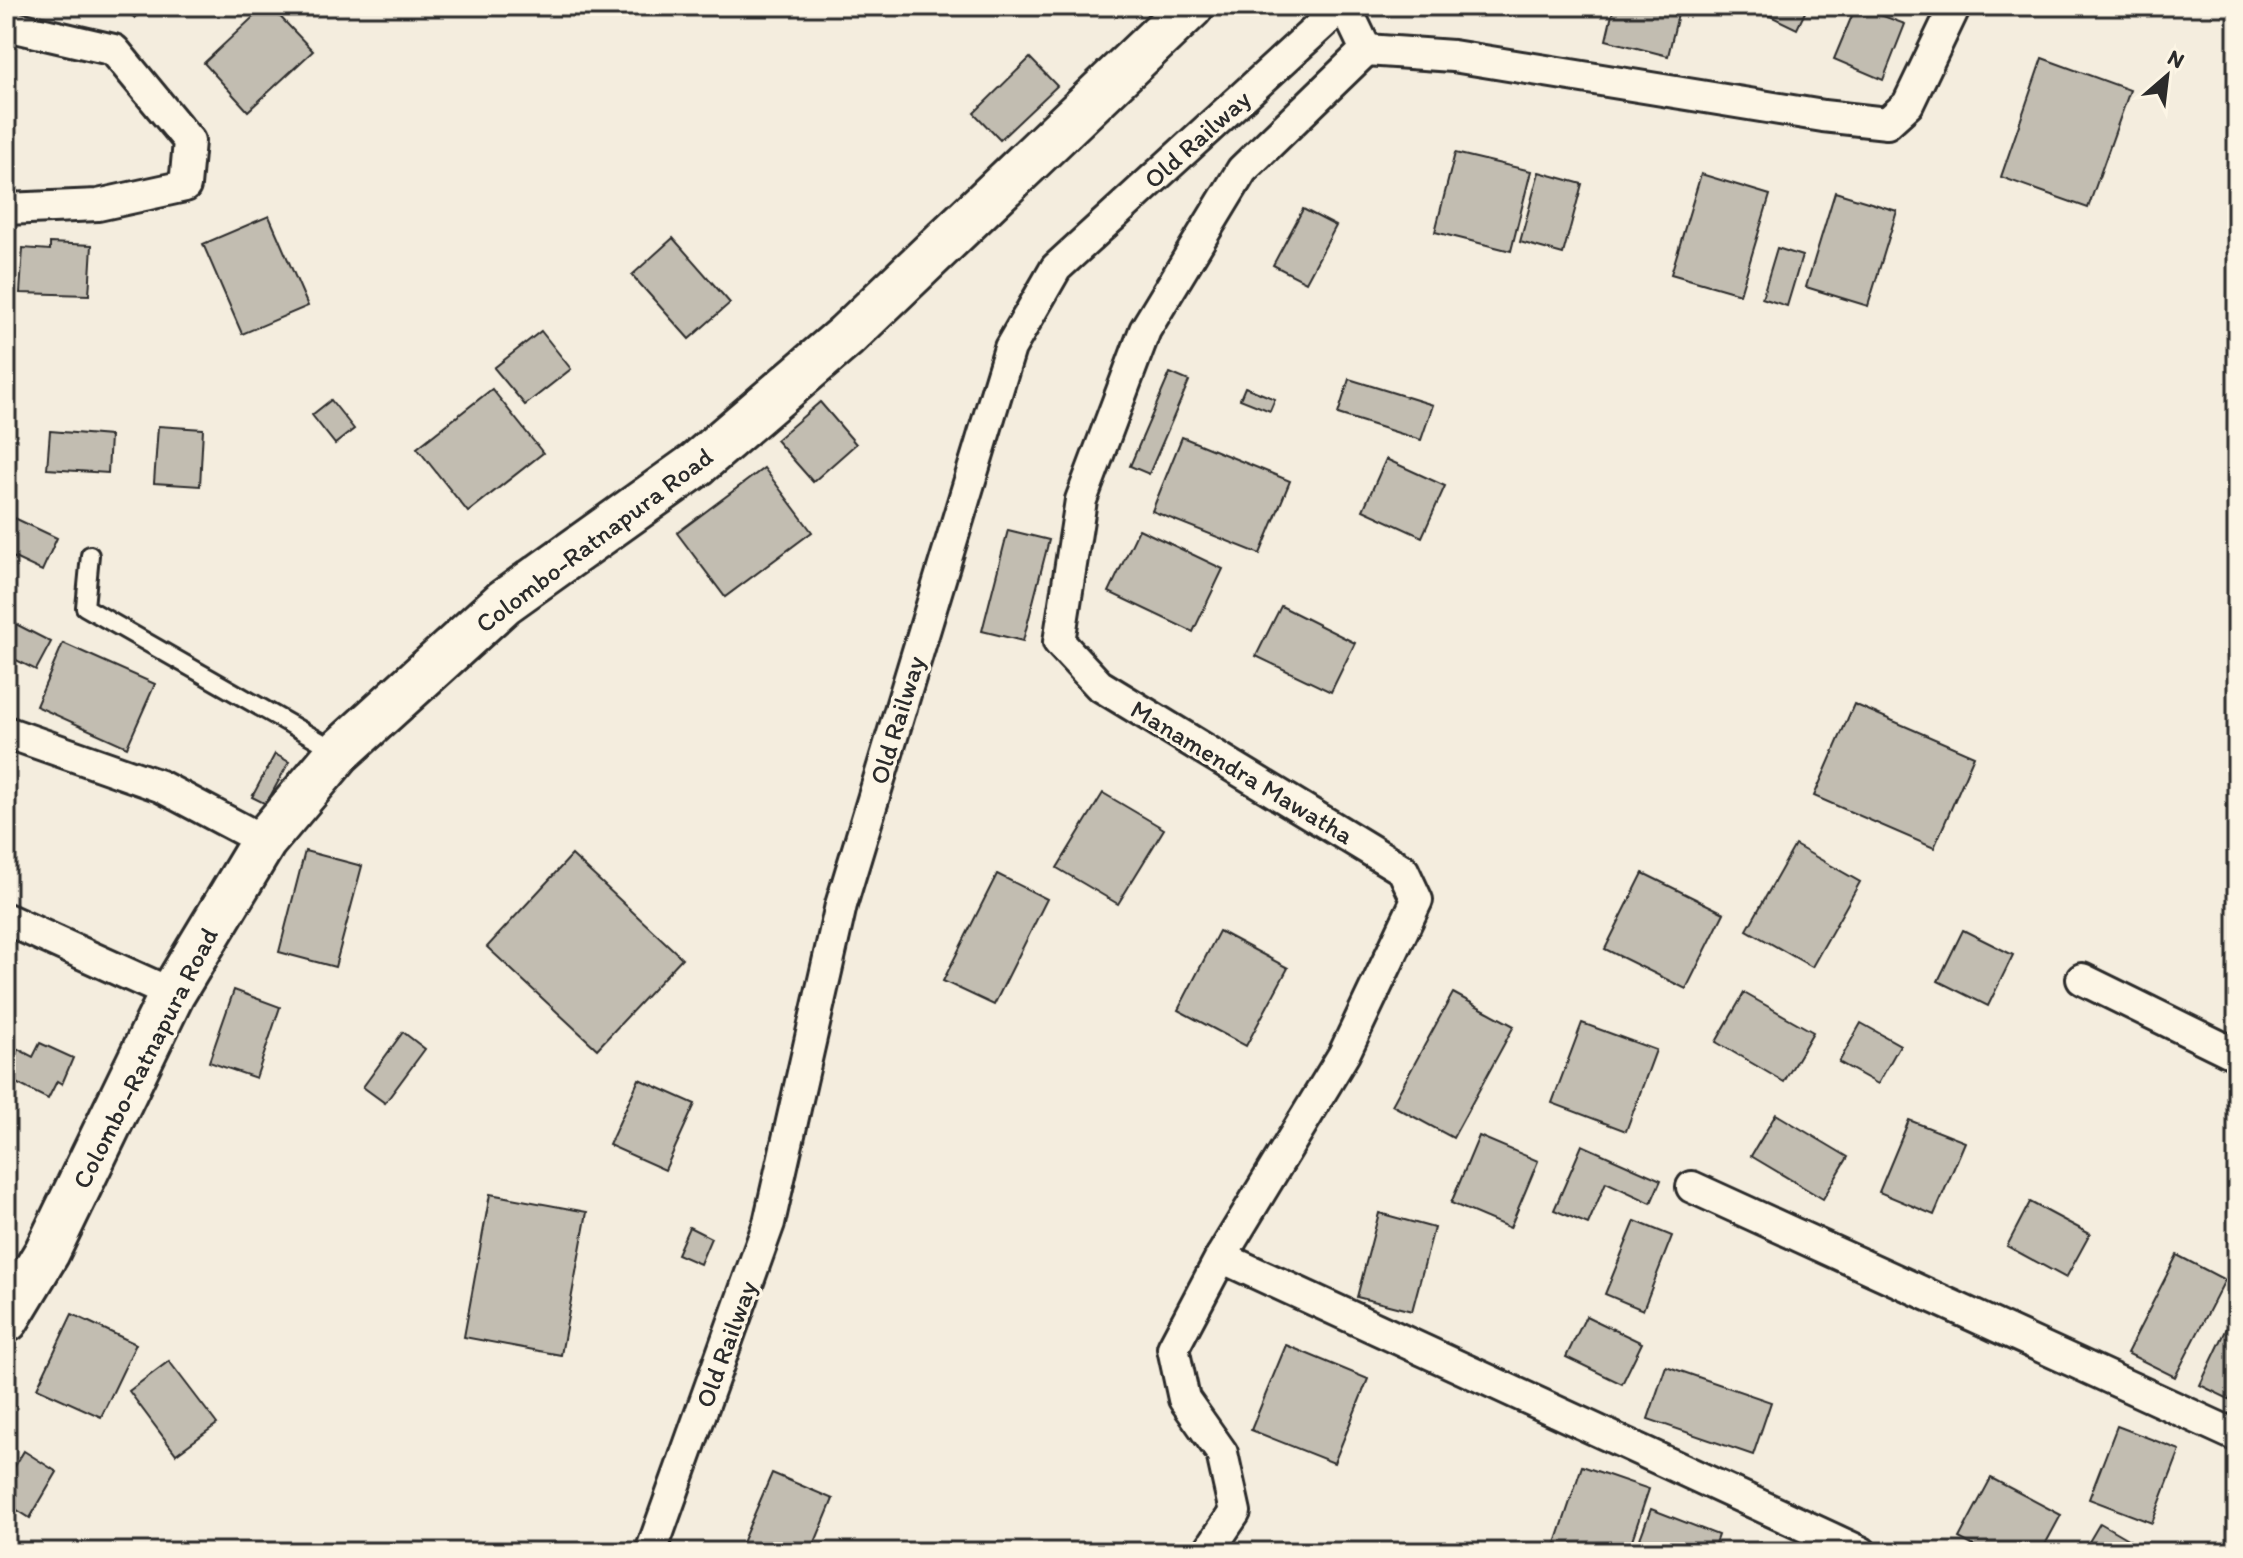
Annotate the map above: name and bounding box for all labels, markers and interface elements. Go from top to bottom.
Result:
north arrow [2127,36,2207,116]
text: N [2163,43,2189,74]
street label: Old Railway [1137,83,1257,195]
street label: Colombo-Ratnapura Road [469,440,719,640]
street label: Old Railway [862,652,932,788]
street label: Manamendra Mawatha [1125,693,1360,851]
street label: Colombo-Ratnapura Road [65,922,225,1194]
street label: Old Railway [688,1276,764,1412]

